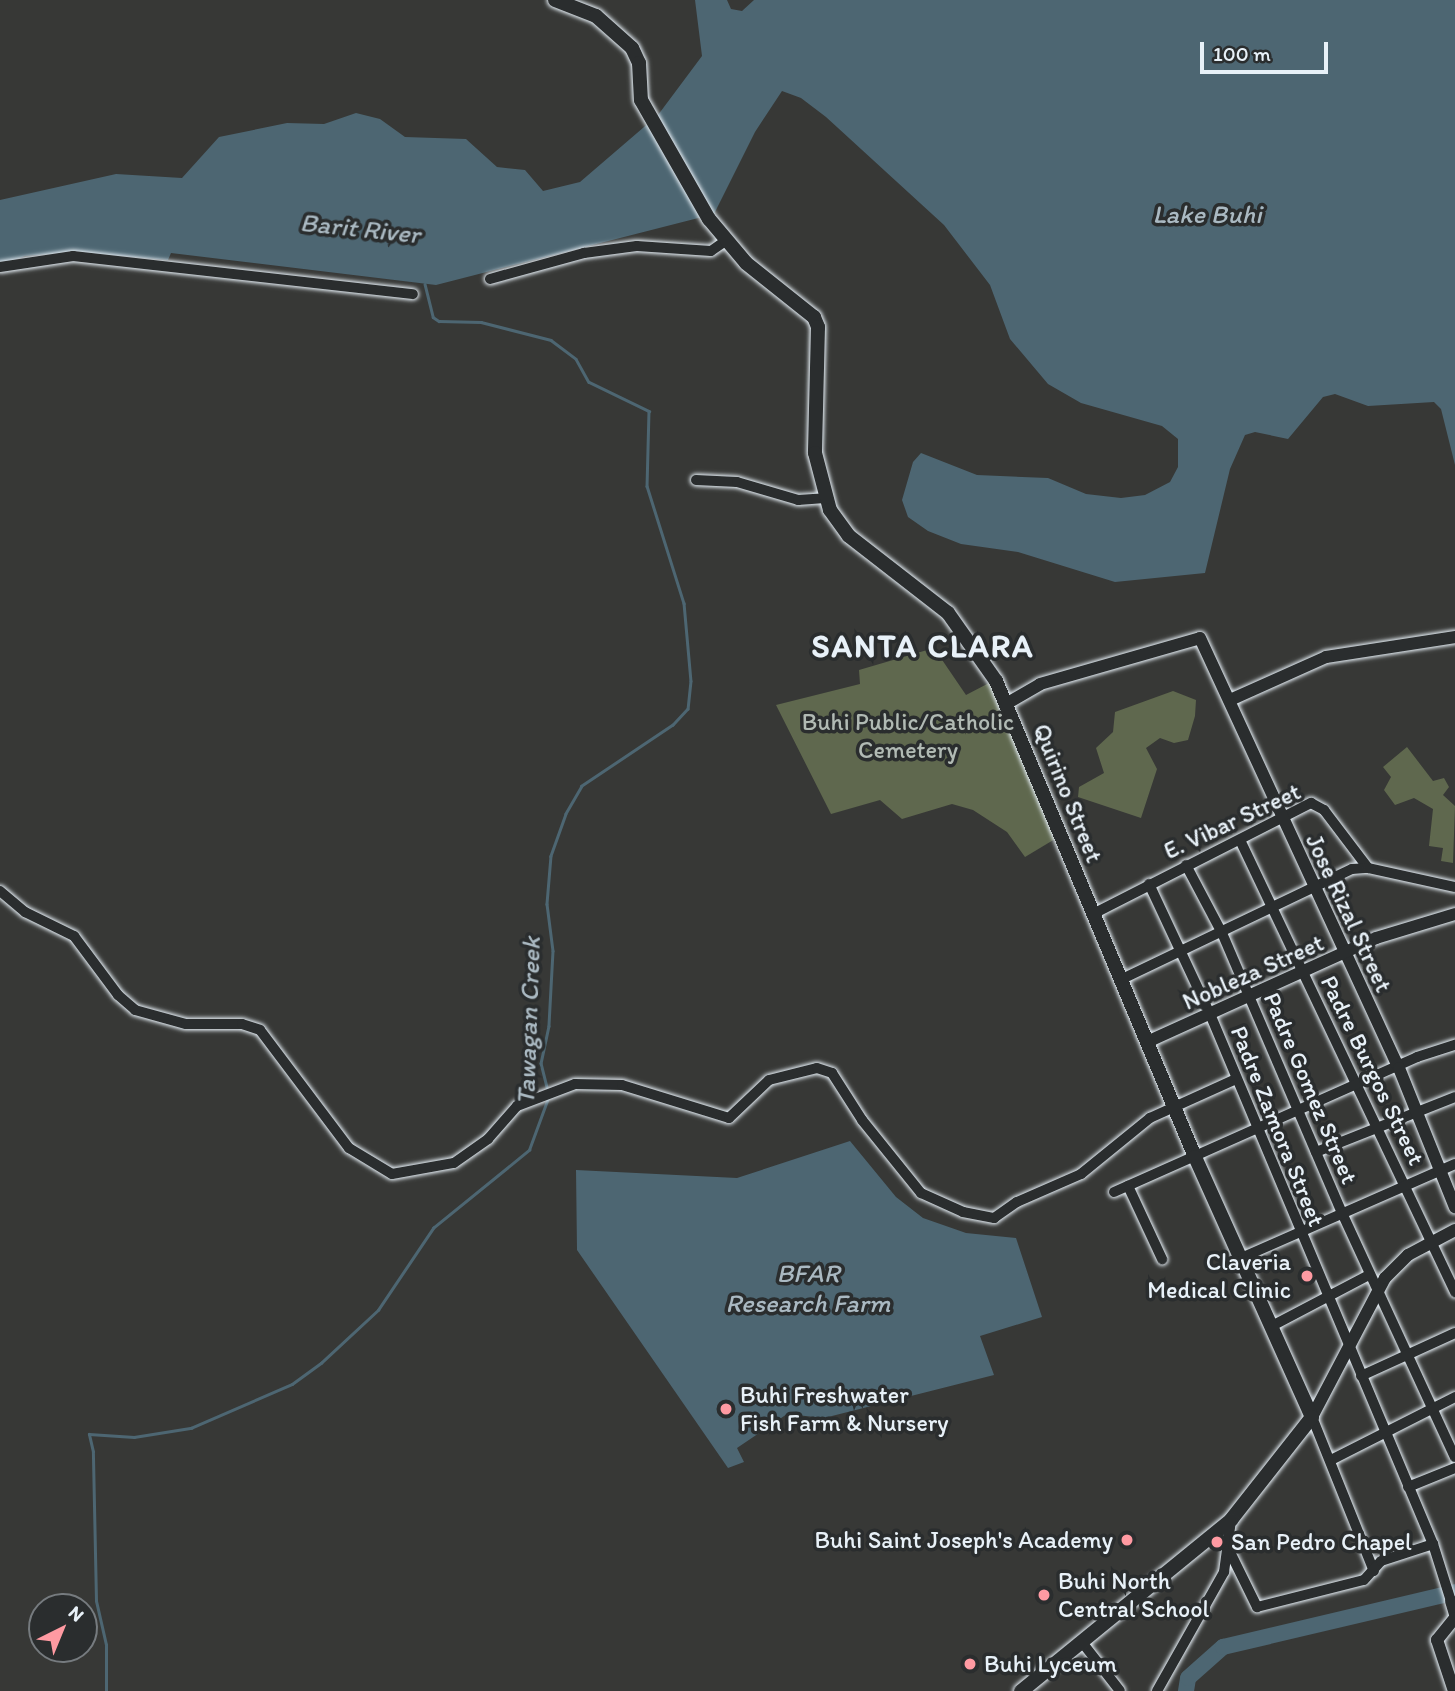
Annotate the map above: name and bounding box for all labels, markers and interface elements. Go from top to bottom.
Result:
scale bar [1203,28,1331,72]
text: 100 m [1213,41,1271,66]
water label: Lake Buhi [1152,199,1262,231]
water label: Barit River [299,207,421,251]
district label: SANTA CLARA [812,627,1034,665]
park label: Buhi Public/Catholic Cemetery [802,708,1014,764]
street label: Quirino Street [1027,720,1109,866]
street label: E. Vibar Street [1159,777,1305,865]
street label: Jose Rizal Street [1300,830,1398,996]
street label: Nobleza Street [1178,928,1328,1016]
water label: Tawagan Creek [510,936,548,1106]
street label: Padre Burgos Street [1315,971,1431,1169]
street label: Padre Gomez Street [1258,988,1364,1188]
street label: Padre Zamora Street [1225,1022,1331,1230]
place label: Claveria Medical Clinic [1147,1248,1291,1304]
water label: BFAR Research Farm [726,1258,890,1320]
marker: Claveria Medical Clinic [1297,1266,1317,1286]
place label: Buhi Freshwater Fish Farm & Nursery [740,1381,948,1437]
marker: Buhi Freshwater Fish Farm & Nursery [718,1401,734,1417]
place label: Buhi Saint Joseph's Academy [814,1526,1113,1554]
place label: San Pedro Chapel [1231,1528,1411,1556]
marker: Buhi Saint Joseph's Academy [1119,1532,1135,1548]
marker: San Pedro Chapel [1209,1534,1225,1550]
place label: Buhi North Central School [1058,1567,1209,1623]
marker: Buhi North Central School [1036,1587,1052,1603]
north arrow [28,1593,98,1663]
text: N [64,1601,89,1627]
place label: Buhi Lyceum [984,1650,1116,1678]
marker: Buhi Lyceum [962,1656,978,1672]

